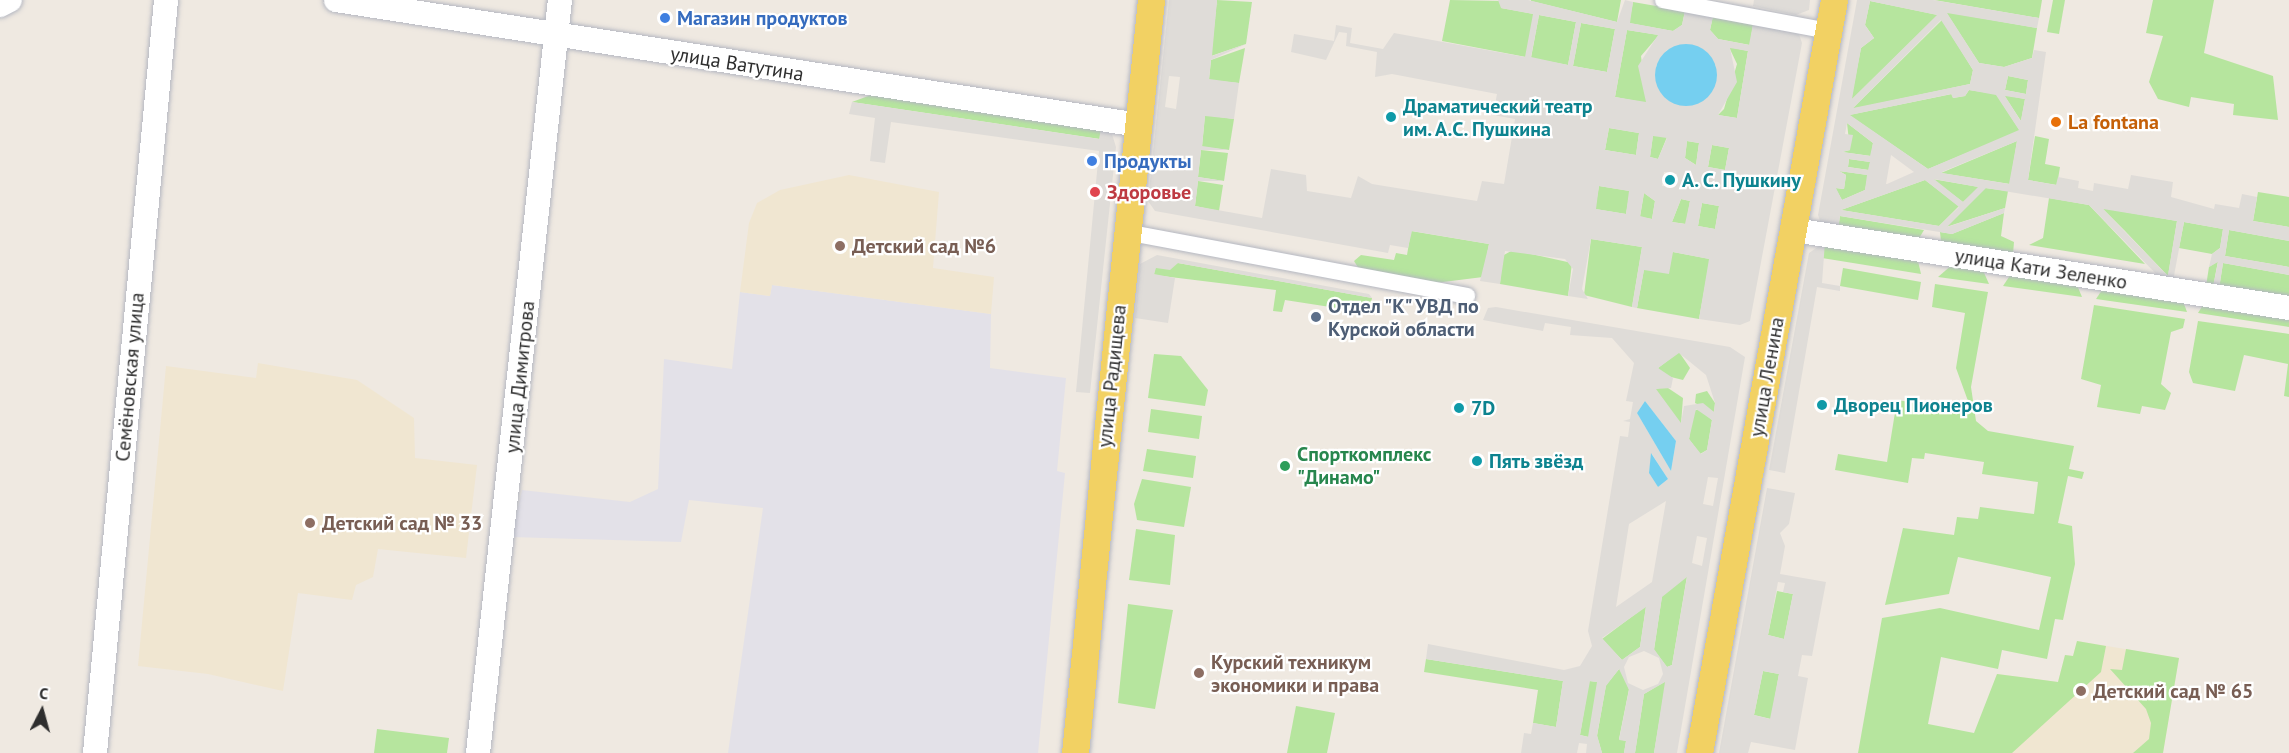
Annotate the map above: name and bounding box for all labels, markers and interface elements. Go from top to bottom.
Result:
place label: Магазин продуктов [677,6,848,30]
marker: Магазин продуктов [658,11,672,25]
street label: улица Ватутина [669,42,805,86]
place label: Драматический театр им. А.С. Пушкина [1403,94,1593,141]
marker: Драматический театр им. А.С. Пушкина [1384,110,1398,124]
place label: La fontana [2068,110,2159,134]
marker: La fontana [2049,115,2063,129]
place label: Продукты [1104,149,1191,173]
marker: Продукты [1085,154,1099,168]
place label: А. С. Пушкину [1682,168,1804,192]
marker: А. С. Пушкину [1663,173,1677,187]
place label: Здоровье [1107,180,1191,204]
marker: Здоровье [1088,185,1102,199]
place label: Детский сад №6 [852,234,996,258]
marker: Детский сад №6 [833,239,847,253]
street label: улица Кати Зеленко [1953,244,2129,294]
street label: Семёновская улица [111,291,149,463]
place label: Отдел "К" УВД по Курской области [1328,294,1483,341]
street label: улица Димитрова [500,299,540,455]
street label: улица Радищева [1093,303,1131,449]
marker: Отдел "К" УВД по Курской области [1309,310,1323,324]
street label: улица Ленина [1745,315,1789,439]
place label: Дворец Пионеров [1834,393,1993,417]
place label: 7D [1471,396,1495,420]
marker: Дворец Пионеров [1815,398,1829,412]
marker: 7D [1452,401,1466,415]
place label: Спорткомплекс "Динамо" [1297,442,1431,489]
place label: Пять звёзд [1489,449,1584,473]
marker: Пять звёзд [1470,454,1484,468]
marker: Спорткомплекс "Динамо" [1278,459,1292,473]
place label: Детский сад № 33 [322,511,482,535]
marker: Детский сад № 33 [303,516,317,530]
place label: Курский техникум экономики и права [1211,650,1379,697]
marker: Курский техникум экономики и права [1192,666,1206,680]
place label: Детский сад № 65 [2093,679,2253,703]
north arrow [12,681,72,741]
text: С [38,683,49,704]
marker: Детский сад № 65 [2074,684,2088,698]

